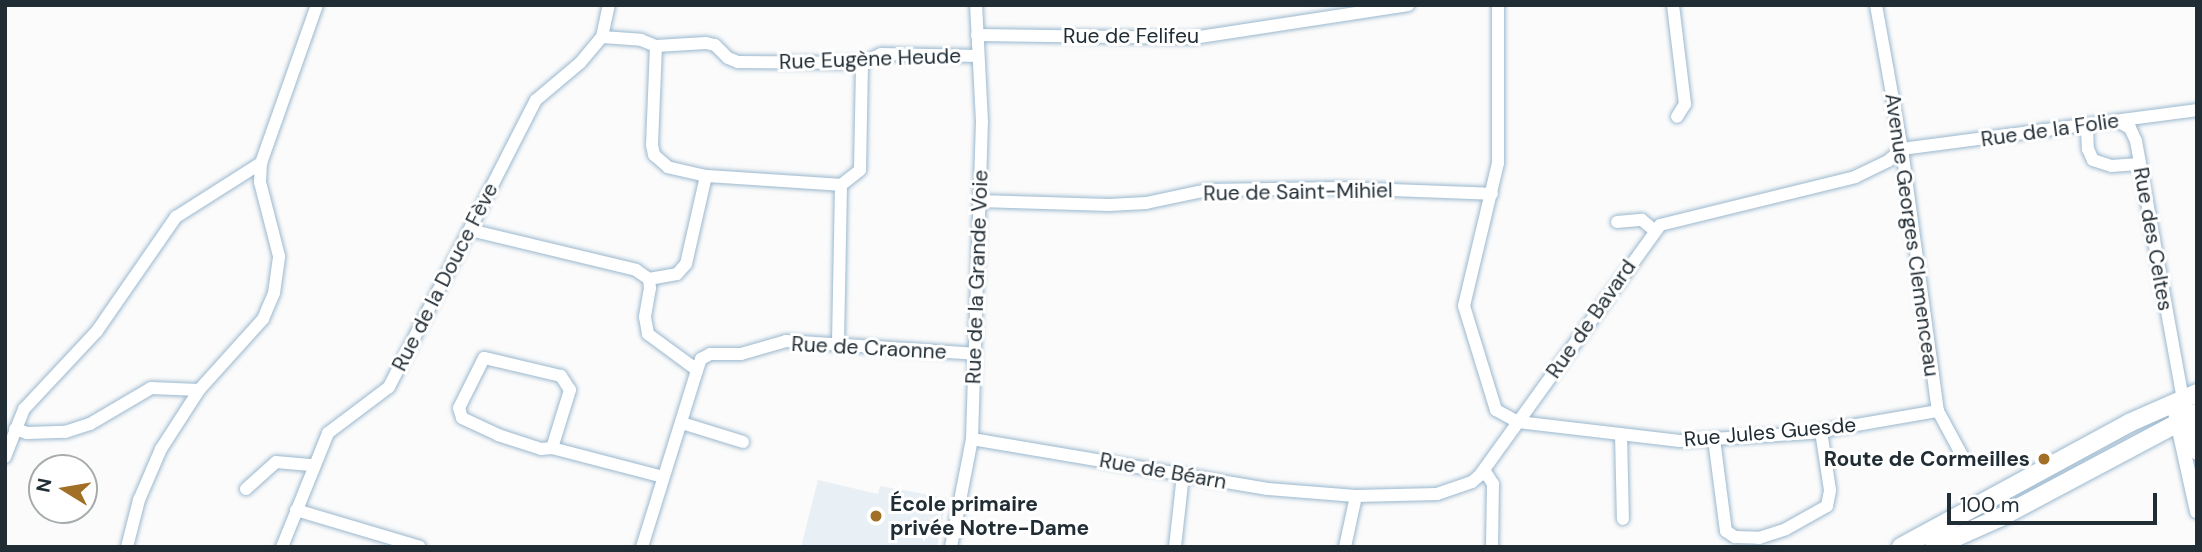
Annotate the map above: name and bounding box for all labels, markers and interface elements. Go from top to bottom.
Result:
street label: Rue de Felifeu [1063,23,1199,49]
street label: Rue Eugène Heude [779,43,961,75]
street label: Avenue Georges Clemenceau [1880,92,1944,378]
street label: Rue de la Folie [1979,108,2121,152]
street label: Rue des Celtes [2128,165,2178,313]
street label: Rue de la Grande Voie [961,169,993,385]
street label: Rue de Saint-Mihiel [1203,178,1393,206]
street label: Rue de la Douce Fève [387,179,503,375]
street label: Rue de Bavard [1541,255,1641,383]
street label: Rue de Craonne [791,331,947,365]
street label: Rue Jules Guesde [1683,412,1857,452]
place label: Route de Cormeilles [1824,446,2030,472]
street label: Rue de Béarn [1098,447,1228,495]
marker: Route de Cormeilles [2036,451,2052,467]
north arrow [28,454,98,524]
text: N [30,476,57,494]
scale bar [1950,478,2160,522]
place label: École primaire privée Notre-Dame [890,491,1089,541]
text: 100 m [1960,491,2020,519]
marker: École primaire privée Notre-Dame [868,508,884,524]

